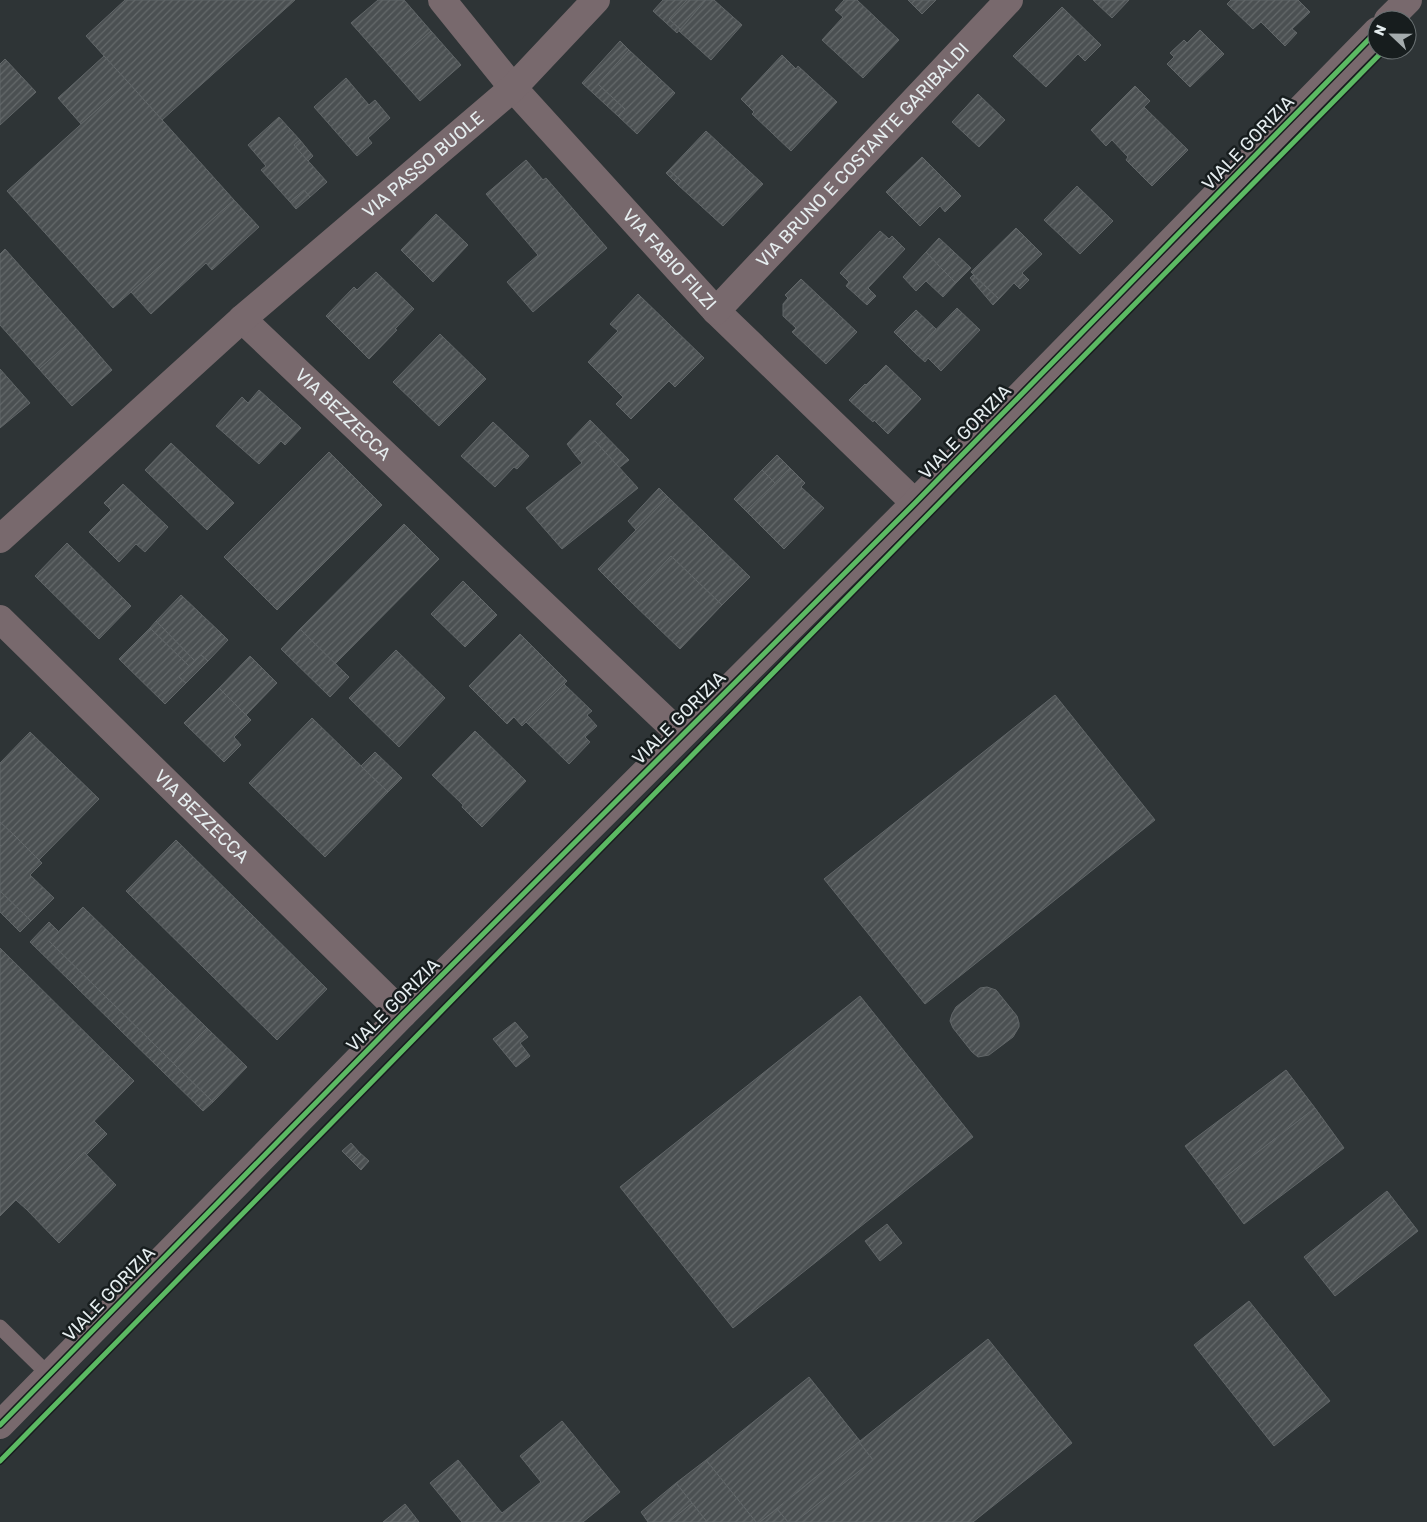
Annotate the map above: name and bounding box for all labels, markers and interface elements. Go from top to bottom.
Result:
north arrow [1367,10,1417,60]
text: N [1371,22,1390,38]
street label: VIA BRUNO E COSTANTE GARIBALDI [752,38,974,272]
street label: VIALE GORIZIA [1197,91,1299,195]
street label: VIA PASSO BUOLE [358,107,488,222]
street label: VIA FABIO FILZI [617,204,721,315]
street label: VIA BEZZECCA [290,364,395,465]
street label: VIALE GORIZIA [914,380,1016,484]
street label: VIALE GORIZIA [628,667,730,769]
street label: VIA BEZZECCA [149,765,253,868]
street label: VIALE GORIZIA [342,954,444,1056]
street label: VIALE GORIZIA [58,1242,160,1346]

